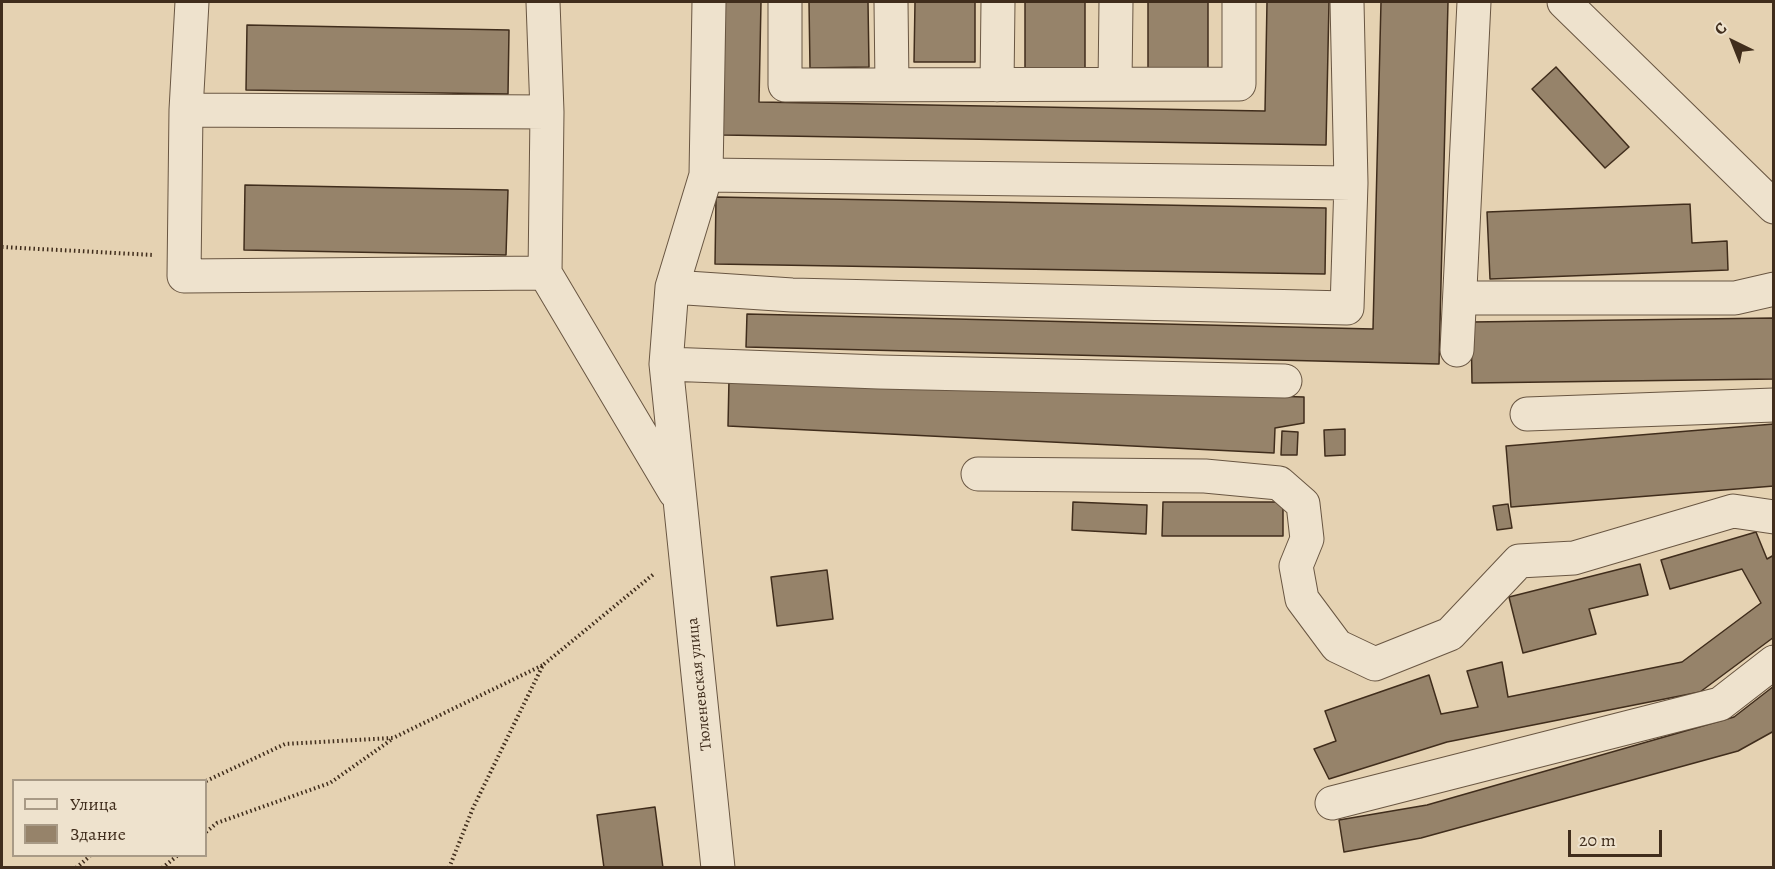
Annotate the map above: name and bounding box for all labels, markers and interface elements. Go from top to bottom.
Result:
north arrow [1703,12,1763,72]
text: С [1710,17,1732,40]
street label: Тюленевская улица [683,617,717,751]
legend [12,779,207,857]
text: Улица [70,792,117,816]
scale bar [1571,818,1666,856]
text: Здание [70,822,126,846]
text: 20 m [1579,828,1616,852]

